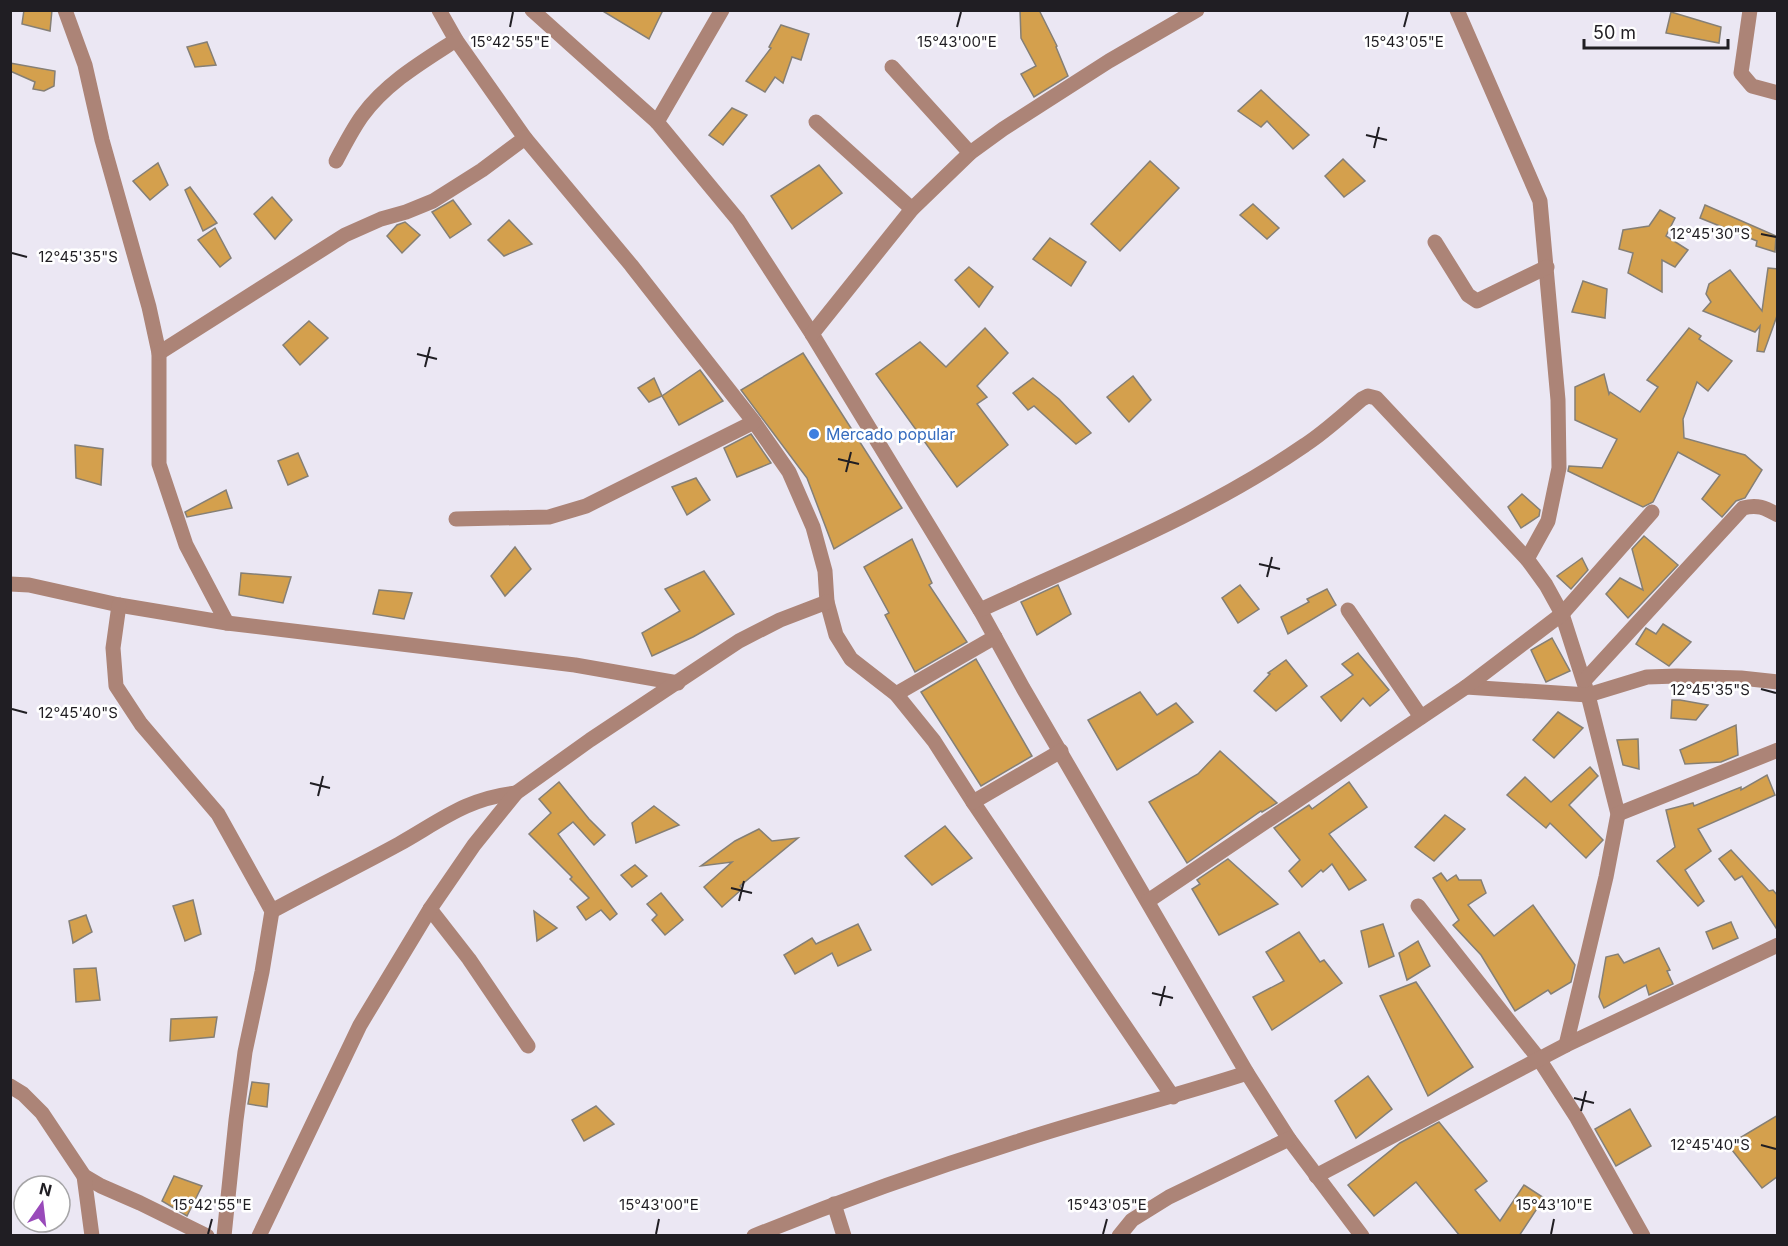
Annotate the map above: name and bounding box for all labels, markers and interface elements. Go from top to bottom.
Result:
scale bar [1584,12,1728,50]
text: 50 m [1593,22,1636,43]
text: 15°42'55"E [471,32,549,51]
text: 15°43'00"E [917,32,997,51]
text: 15°43'05"E [1364,32,1444,51]
text: 12°45'30"S [1670,224,1750,243]
text: 12°45'35"S [38,247,118,266]
place label: Mercado popular [826,424,955,444]
marker: Mercado popular [807,427,821,441]
text: 12°45'35"S [1670,680,1750,699]
text: 12°45'40"S [38,703,118,722]
text: 12°45'40"S [1670,1135,1750,1154]
north arrow [12,1174,72,1234]
text: N [37,1178,54,1201]
text: 15°42'55"E [173,1195,251,1214]
text: 15°43'00"E [619,1195,699,1214]
text: 15°43'05"E [1067,1195,1147,1214]
text: 15°43'10"E [1516,1195,1592,1214]

